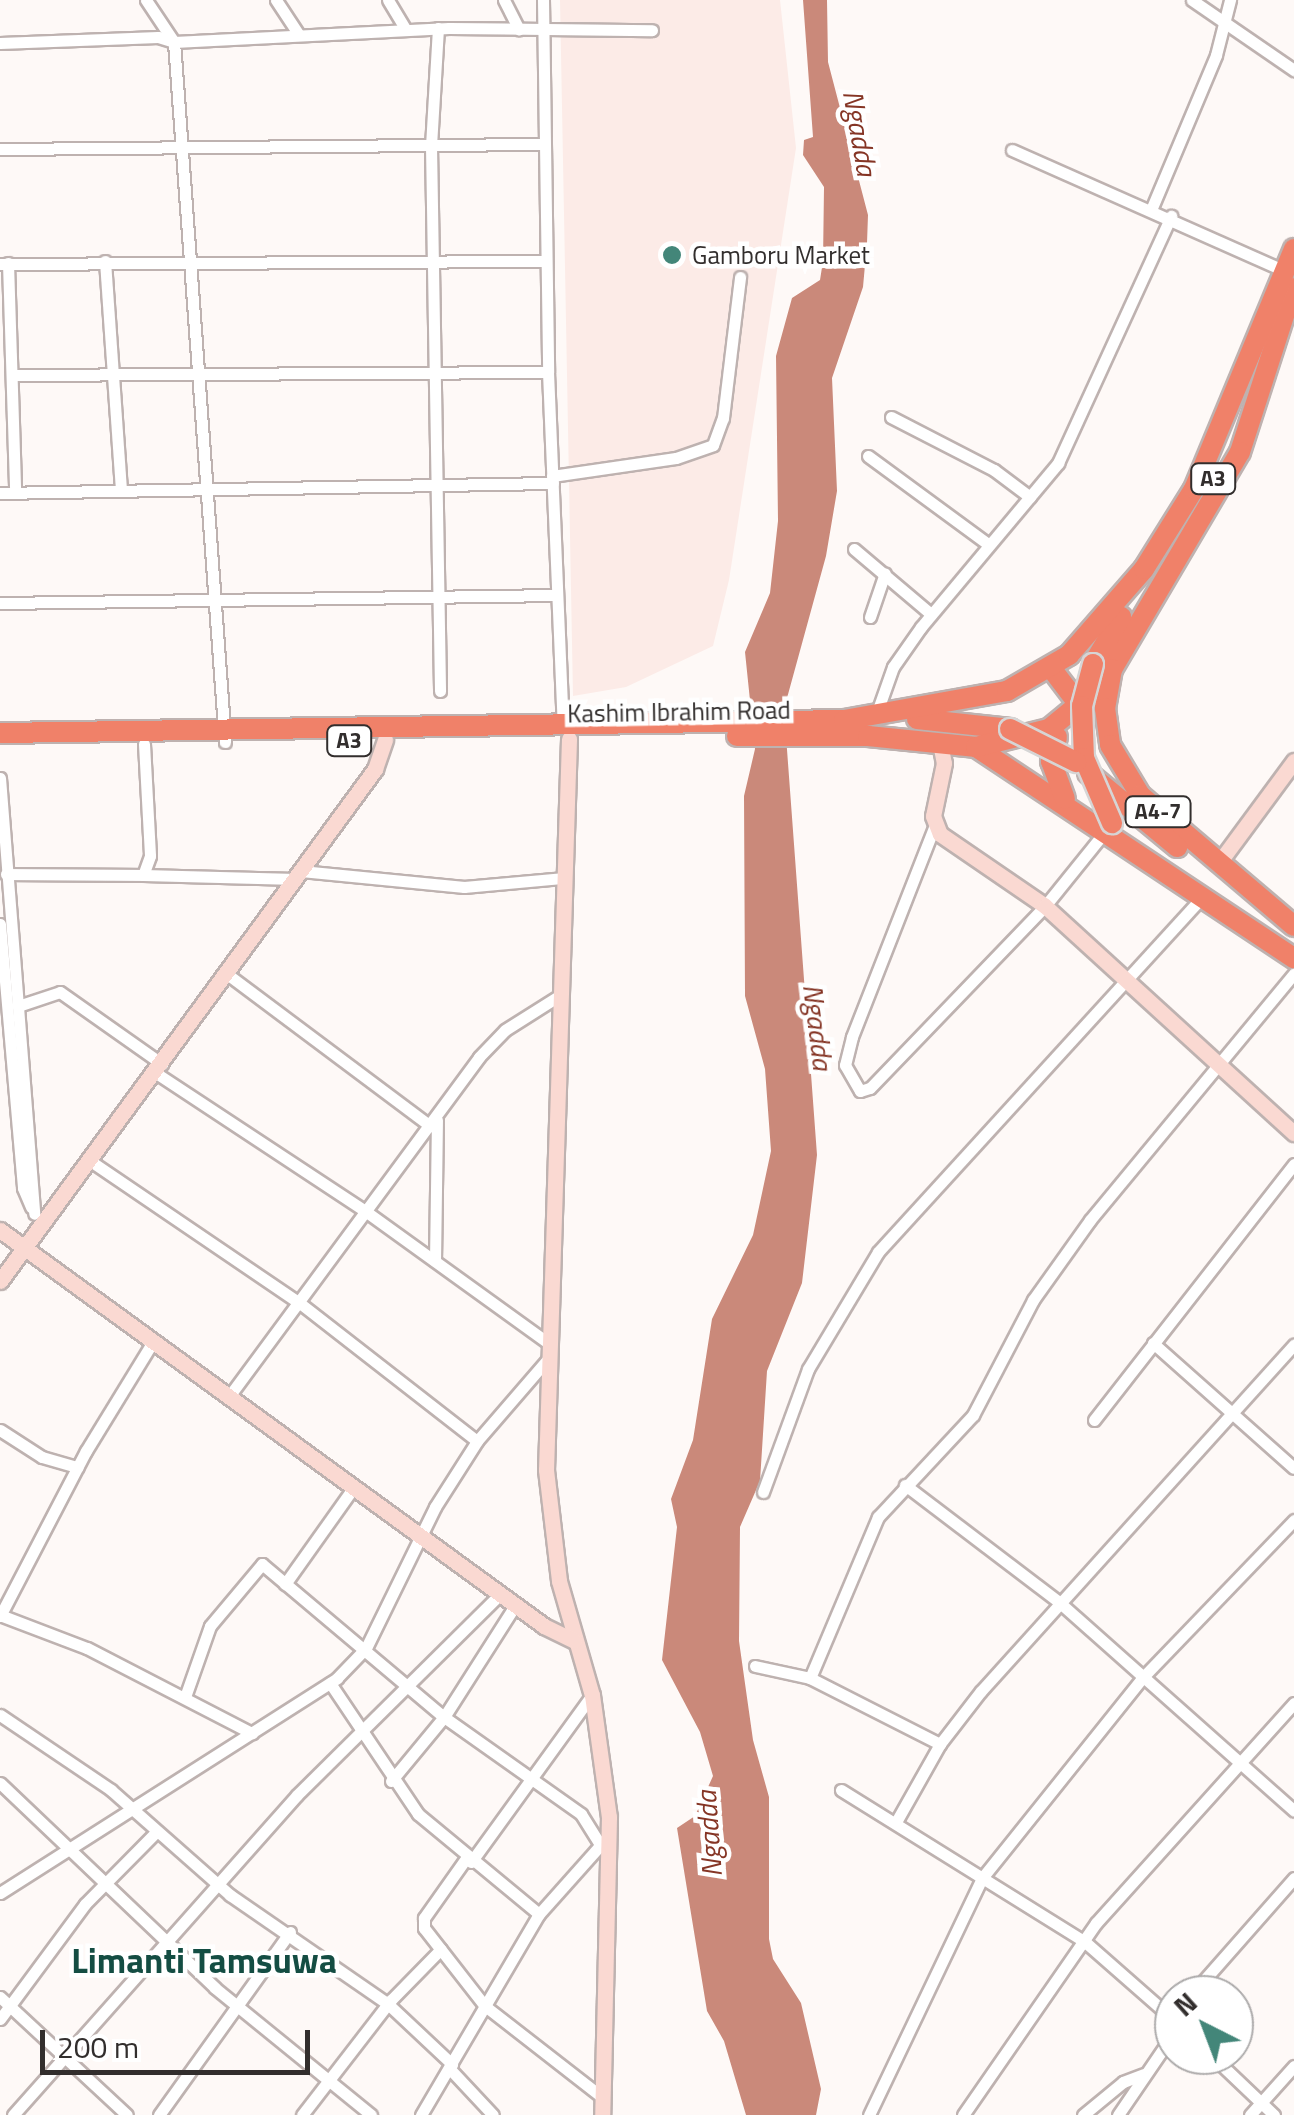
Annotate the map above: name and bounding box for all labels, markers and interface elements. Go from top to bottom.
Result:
water label: Ngadda [836,87,884,179]
place label: Gamboru Market [692,240,870,270]
marker: Gamboru Market [661,244,683,266]
road number: A3 [1188,462,1238,496]
street label: Kashim Ibrahim Road [567,695,791,729]
road number: A3 [324,724,374,758]
road number: A4-7 [1123,795,1193,829]
water label: Ngadda [796,982,840,1072]
water label: Ngadda [689,1790,729,1878]
district label: Limanti Tamsuwa [71,1939,337,1981]
north arrow [1154,1975,1254,2075]
text: N [1163,1981,1207,2026]
scale bar [45,2010,315,2072]
text: 200 m [57,2024,139,2070]

